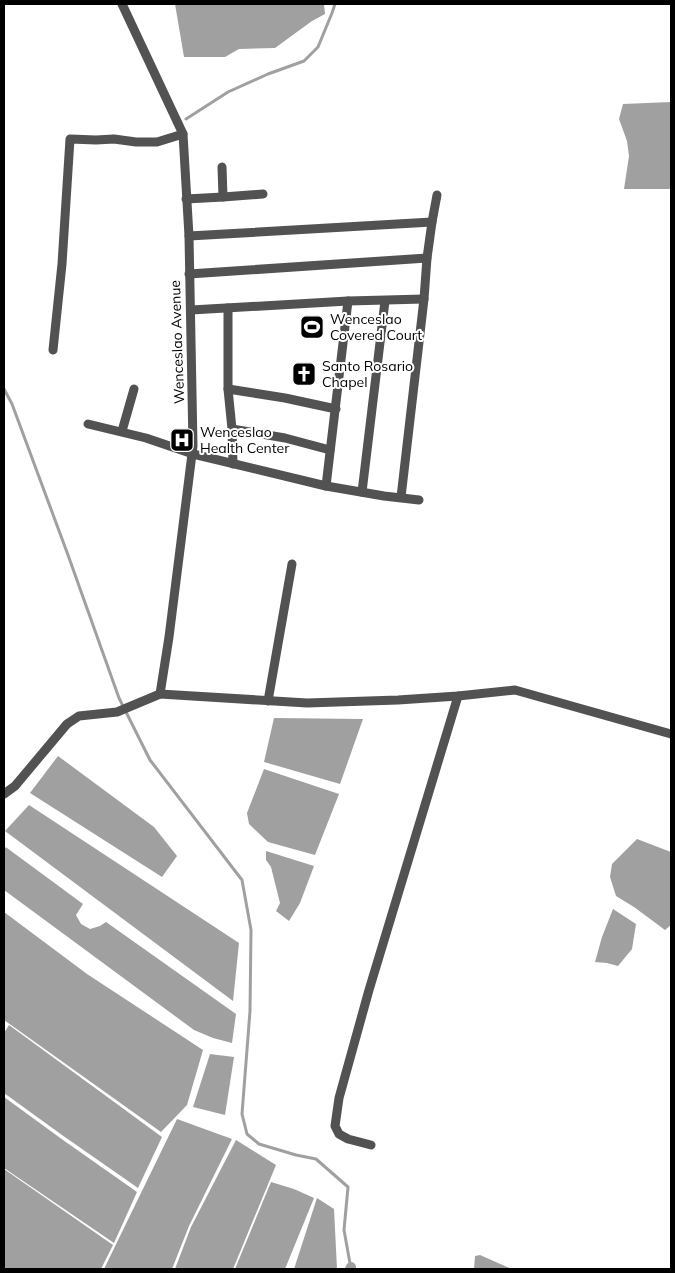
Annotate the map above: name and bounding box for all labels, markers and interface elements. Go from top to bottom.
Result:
street label: Wenceslao Avenue [166,280,188,404]
place label: Wenceslao Covered Court [330,310,422,344]
sports icon: Wenceslao Covered Court [299,314,325,340]
place label: Santo Rosario Chapel [322,357,413,391]
church icon: Santo Rosario Chapel [291,361,317,387]
place label: Wenceslao Health Center [200,423,290,457]
hospital icon: Wenceslao Health Center [169,427,195,453]

